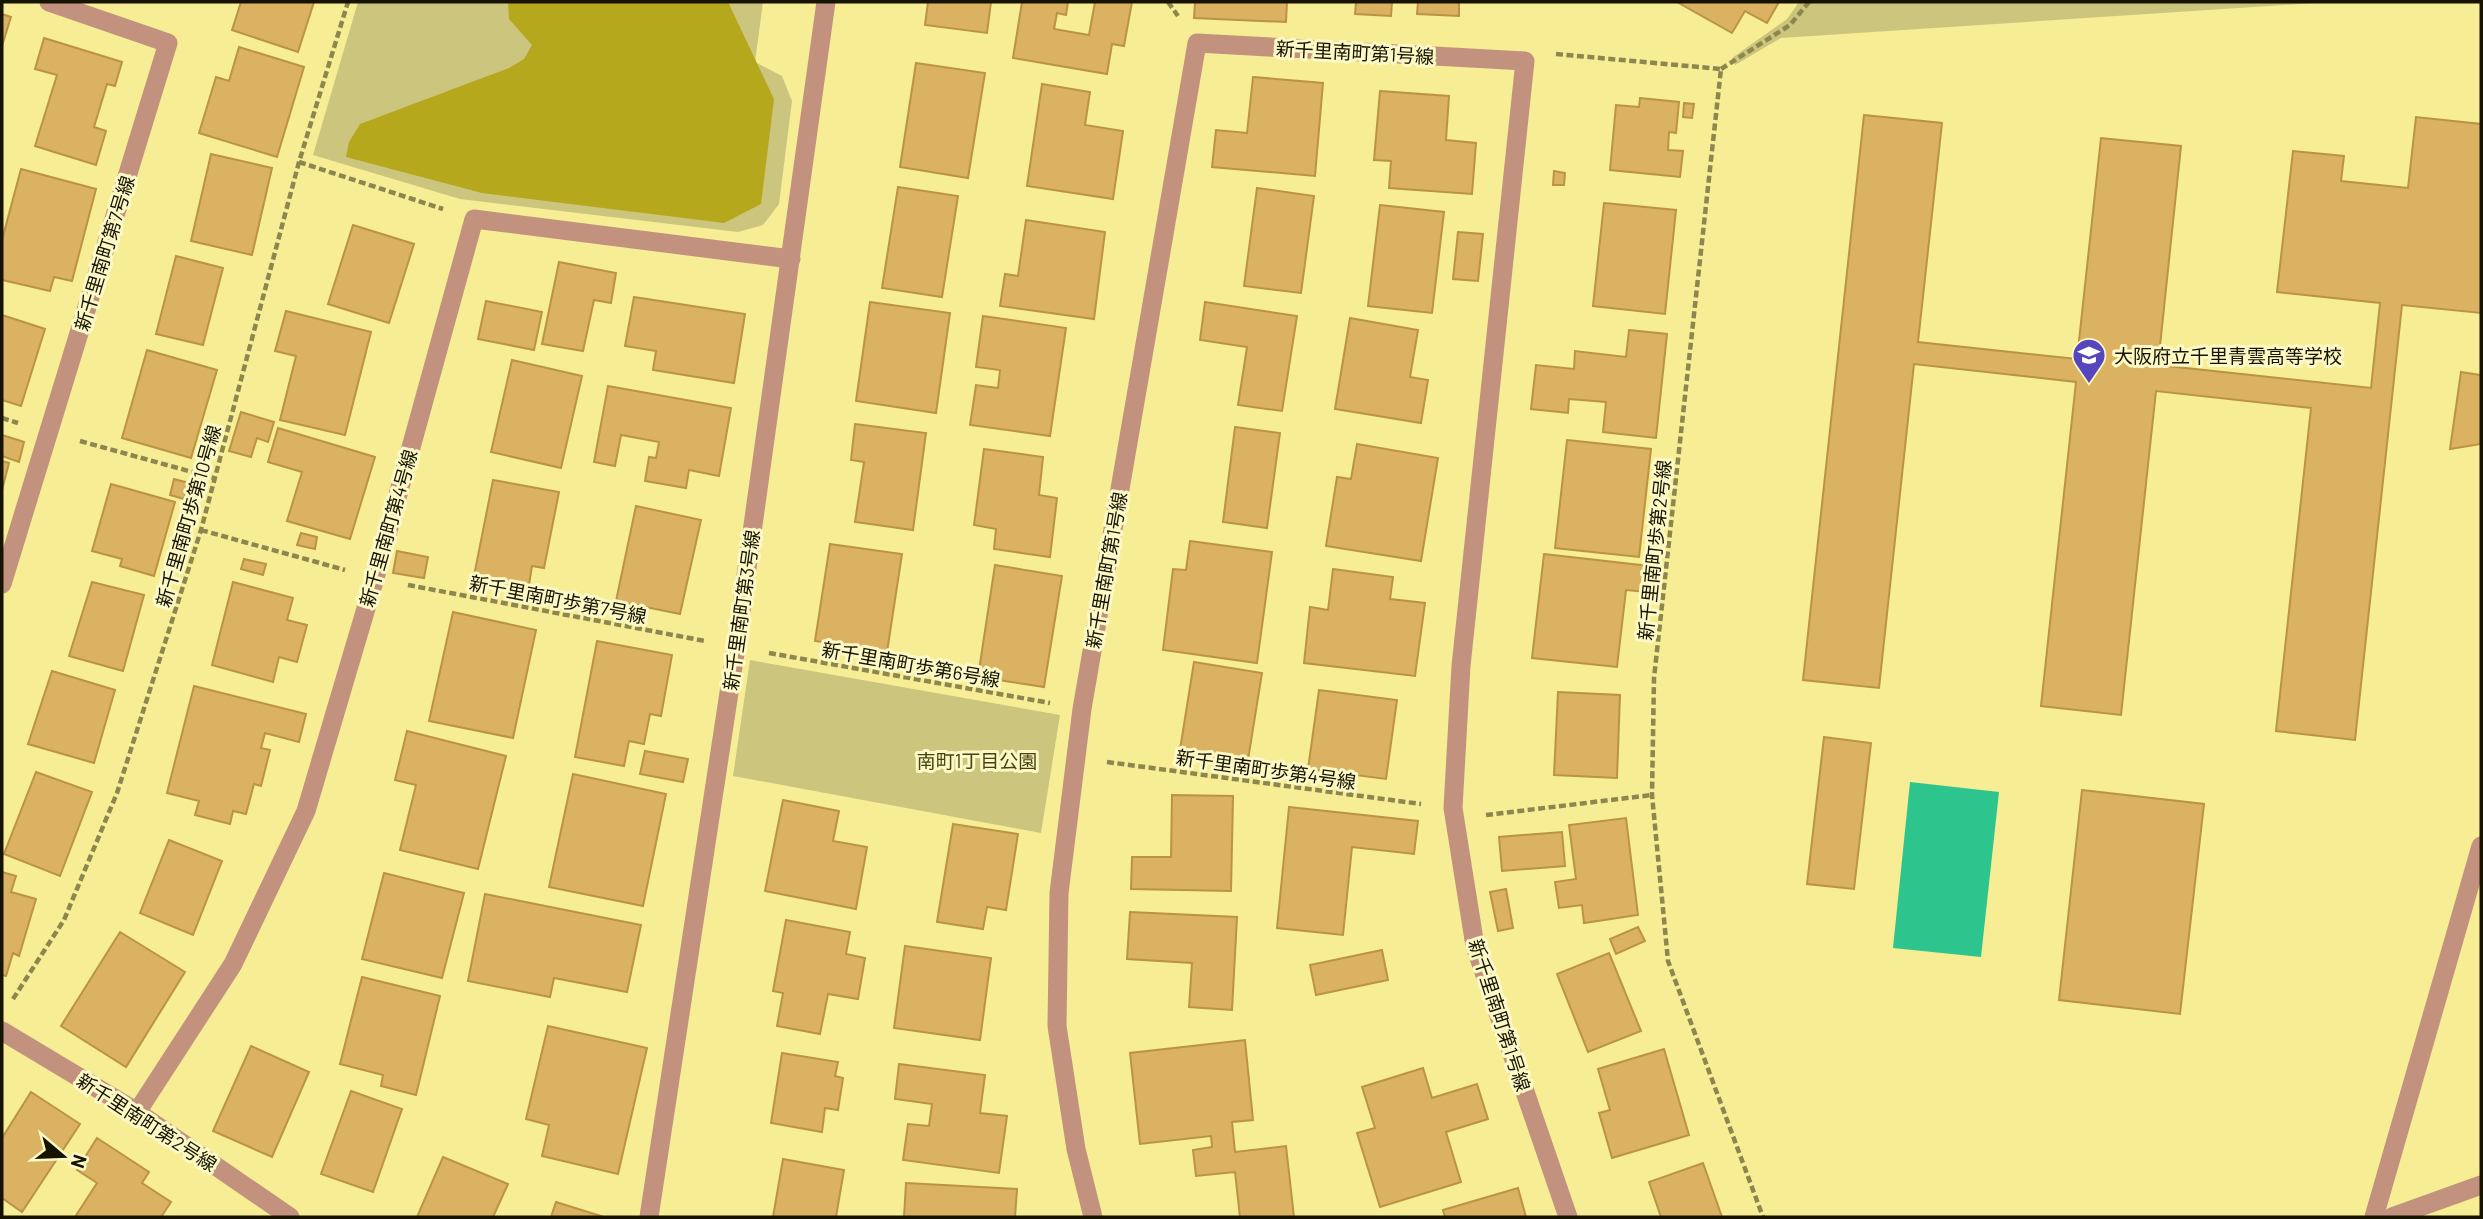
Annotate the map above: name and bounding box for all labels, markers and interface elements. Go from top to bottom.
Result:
street label: 新千里南町第1号線 [1275,36,1435,68]
street label: 新千里南町第7号線 [69,173,139,333]
school or university icon: 大阪府立千里青雲高等学校 [2070,336,2108,385]
place label: 大阪府立千里青雲高等学校 [2114,344,2342,367]
street label: 新千里南町歩第10号線 [151,422,225,610]
street label: 新千里南町第4号線 [355,447,421,609]
street label: 新千里南町歩第2号線 [1633,459,1675,641]
street label: 新千里南町第1号線 [1081,490,1131,650]
street label: 新千里南町第3号線 [718,528,764,692]
street label: 新千里南町歩第7号線 [467,571,649,627]
street label: 新千里南町歩第6号線 [820,637,1002,691]
street label: 新千里南町歩第4号線 [1175,745,1357,793]
park label: 南町1丁目公園 [917,749,1037,772]
street label: 新千里南町第1号線 [1465,936,1535,1094]
street label: 新千里南町第2号線 [73,1068,221,1176]
north arrow [28,1121,98,1191]
text: N [67,1152,92,1171]

